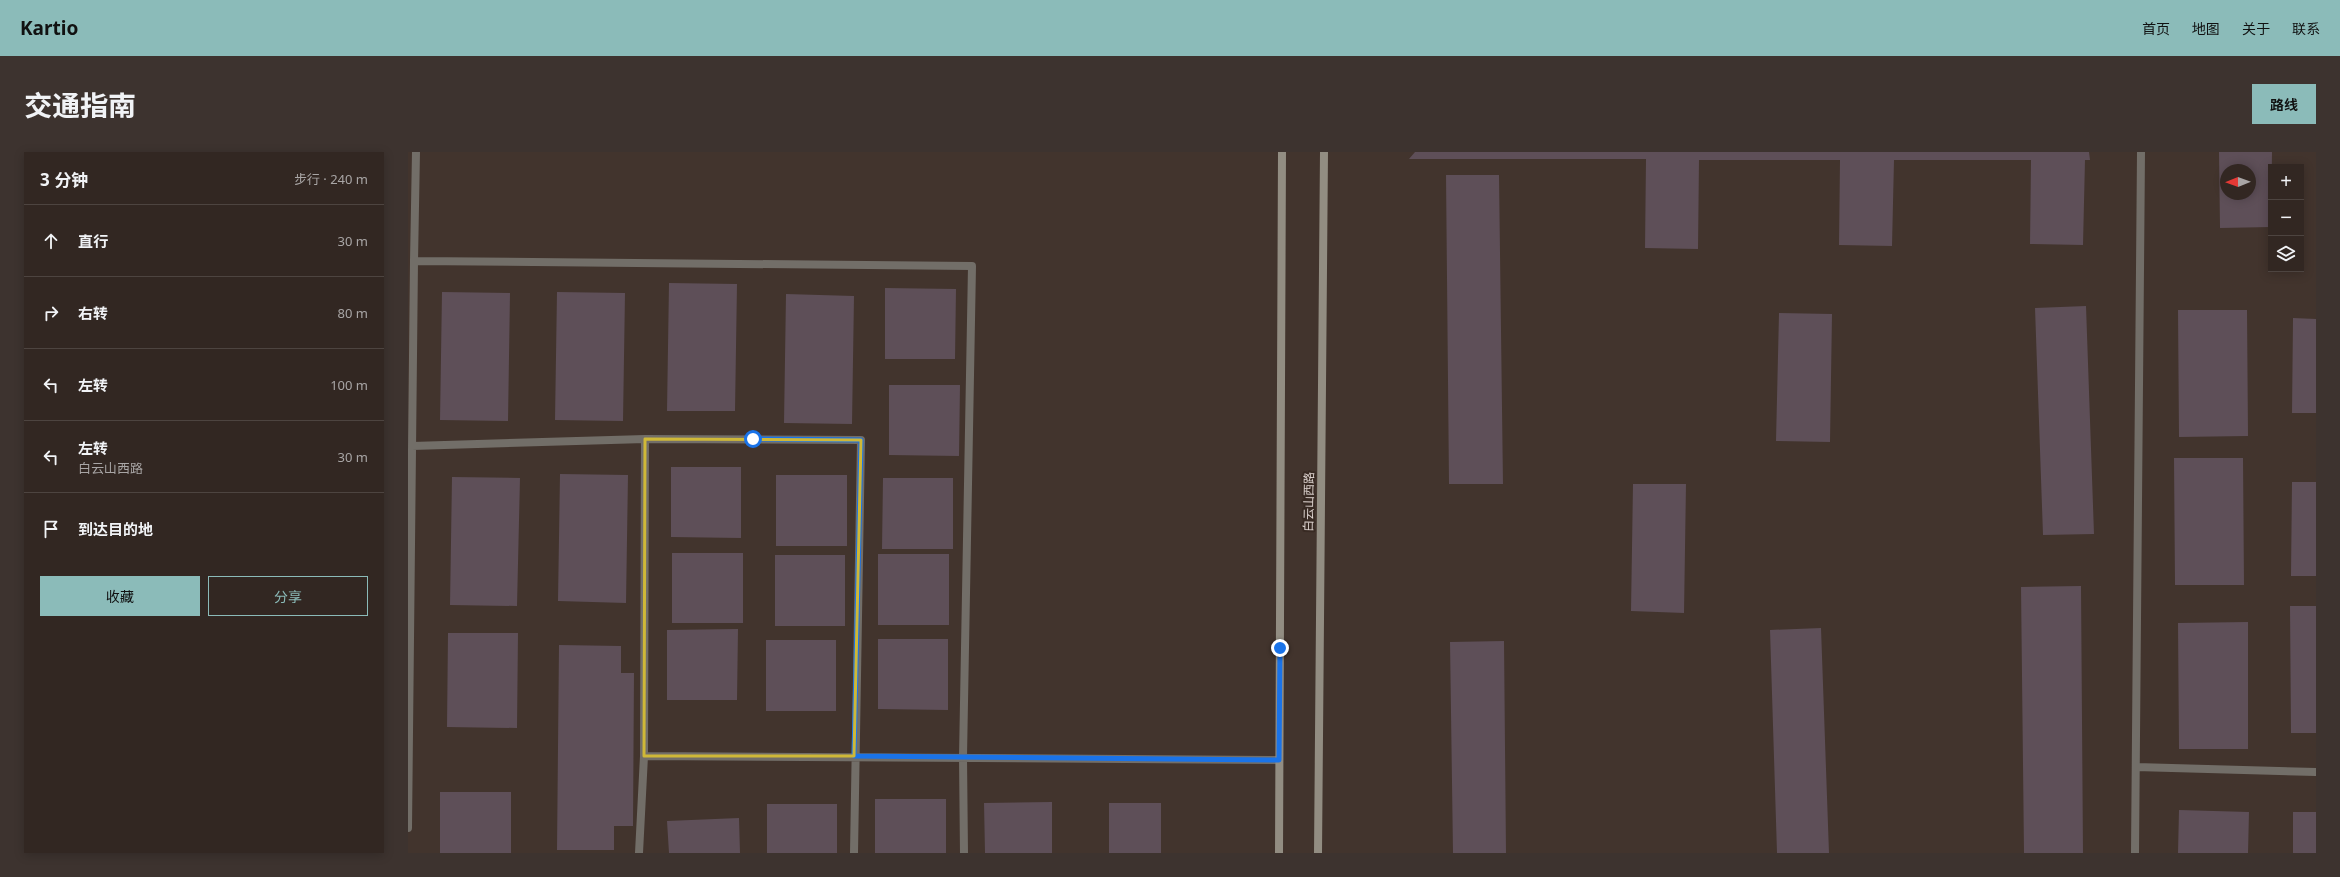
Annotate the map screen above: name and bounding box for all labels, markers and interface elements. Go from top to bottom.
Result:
text: Kartio [20,15,78,41]
text: 首页 [2142,19,2170,38]
text: 地图 [2192,19,2220,38]
text: 关于 [2242,19,2270,38]
text: 联系 [2292,19,2320,38]
button: 路线 [2252,84,2316,124]
text: 交通指南 [24,86,136,124]
north arrow [2220,164,2256,200]
map controls [2268,164,2304,272]
button: + [2268,164,2304,200]
text: 3 分钟 [40,168,88,191]
text: 步行 · 240 m [294,170,368,188]
button: − [2268,200,2304,236]
icon: ahead [40,230,62,252]
text: 直行 [78,231,108,251]
text: 30 m [338,232,368,250]
button: layers [2268,236,2304,272]
icon: right [40,302,62,324]
text: 右转 [78,303,108,323]
text: 80 m [338,304,368,322]
icon: left [40,374,62,396]
text: 左转 [78,375,108,395]
text: 100 m [330,376,368,394]
route start [744,430,762,448]
text: 左转 [78,438,108,458]
icon: left [40,446,62,468]
text: 30 m [338,448,368,466]
text: 白云山西路 [78,459,143,477]
street label: 白云山西路 [1299,472,1318,532]
icon: arrive [40,518,62,540]
text: 到达目的地 [78,519,153,539]
button: 收藏 [40,576,200,616]
button: 分享 [208,576,368,616]
route end [1271,639,1289,657]

